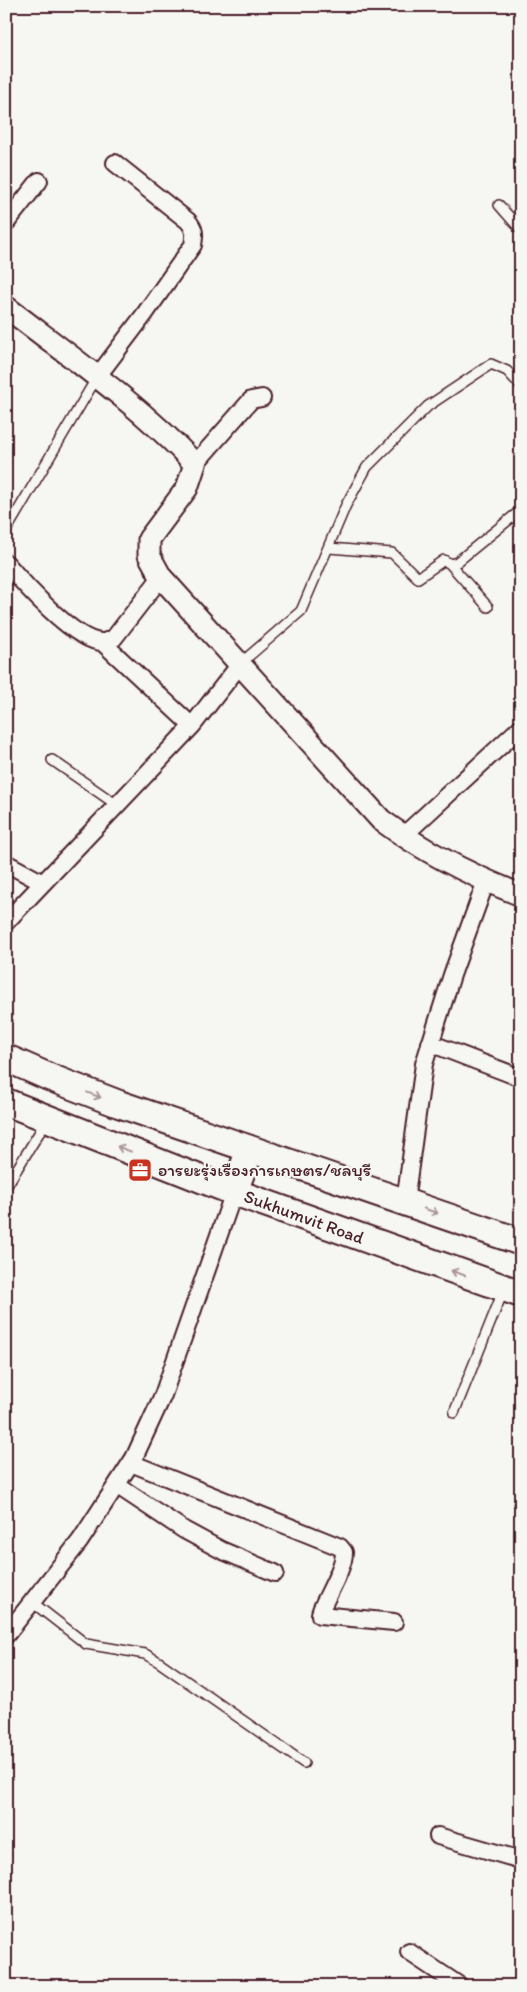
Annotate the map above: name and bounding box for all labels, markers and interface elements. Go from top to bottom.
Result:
one-way arrow [86,1091,101,1100]
one-way arrow [117,1144,132,1153]
office icon: อารยะรุ่งเรืองการเกษตร/ชลบุรี [127,1157,153,1183]
place label: อารยะรุ่งเรืองการเกษตร/ชลบุรี [158,1159,371,1181]
street label: Sukhumvit Road [241,1185,367,1249]
one-way arrow [422,1207,438,1217]
one-way arrow [451,1268,467,1277]

